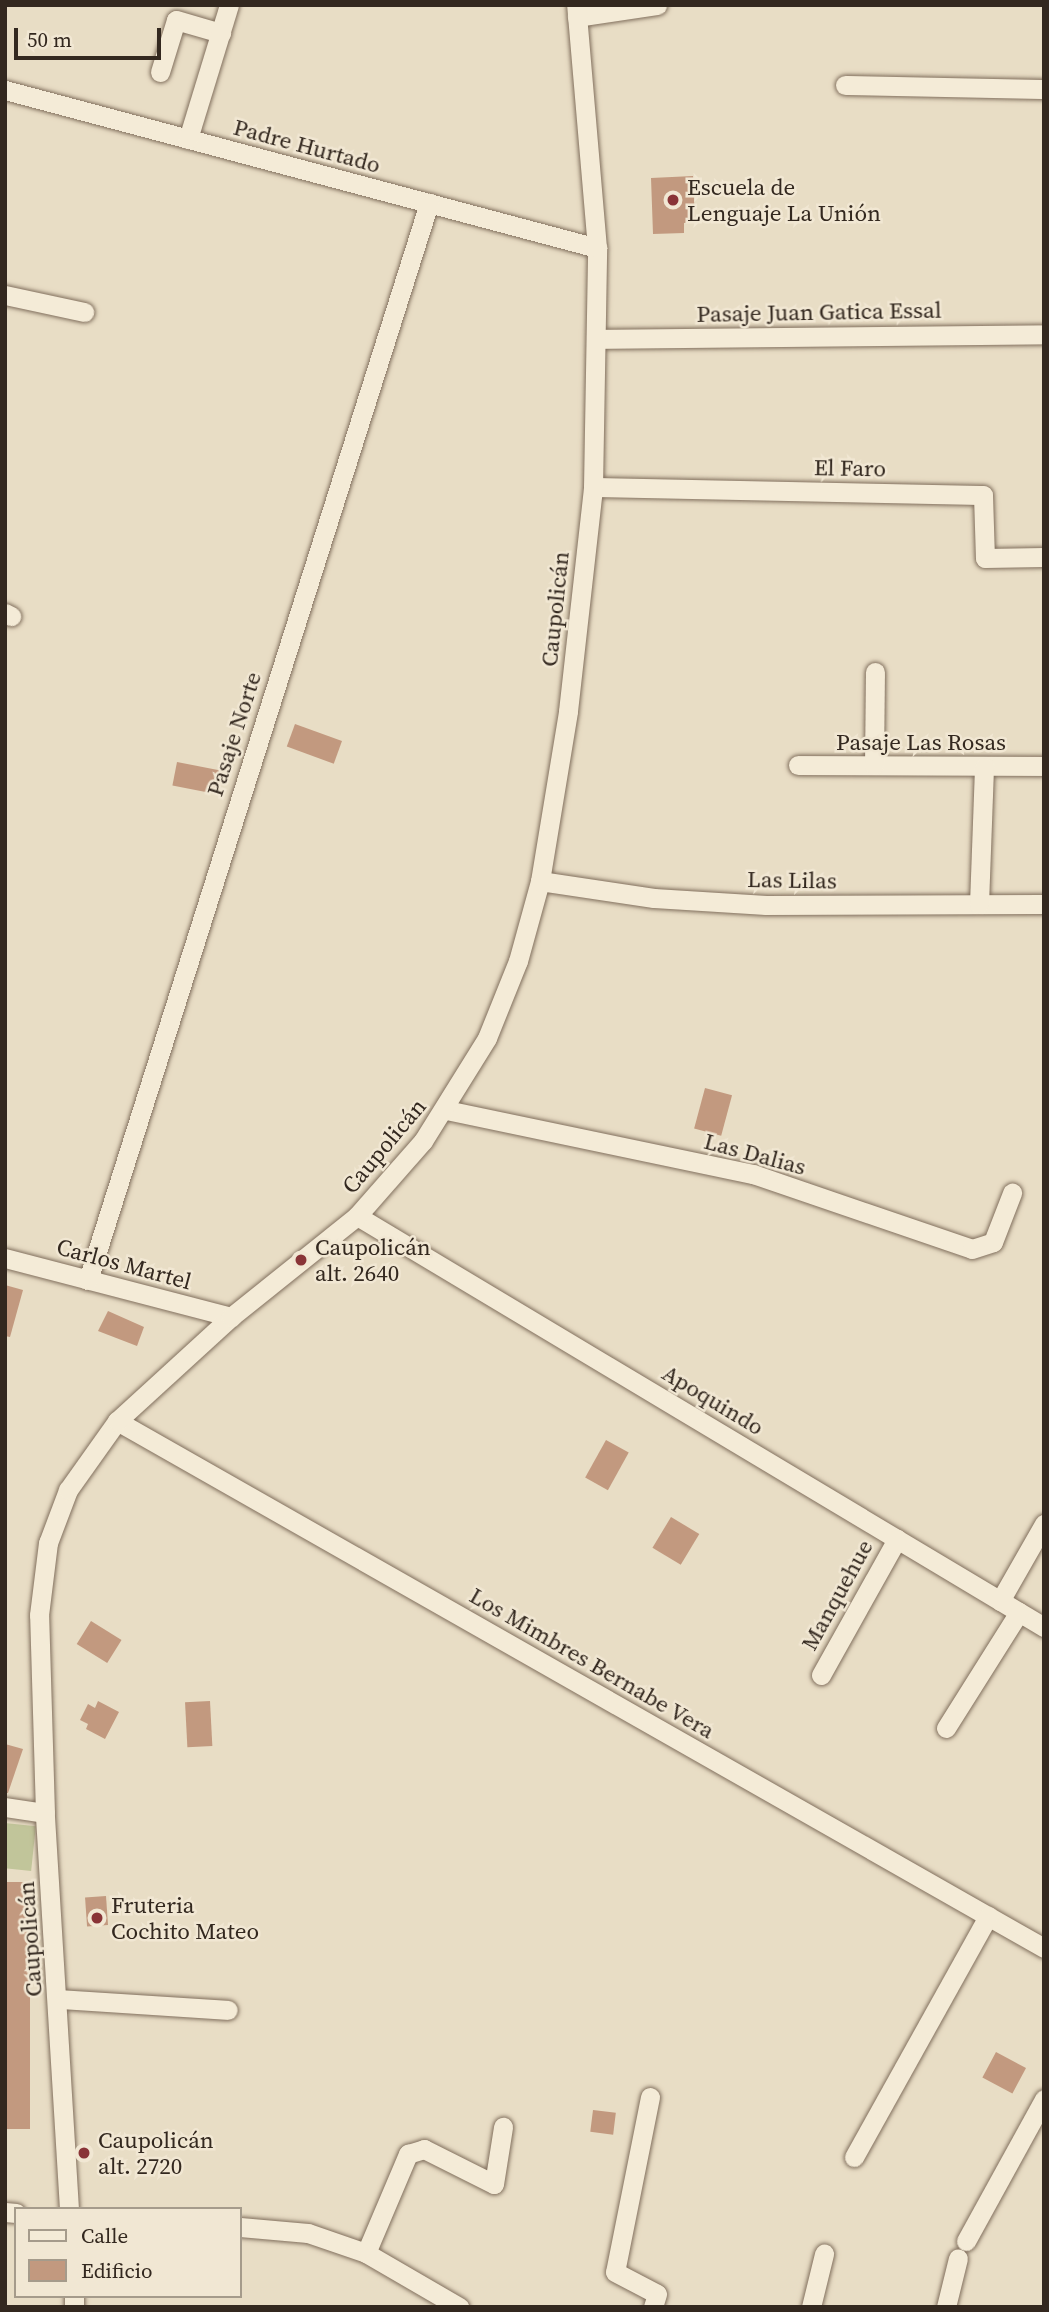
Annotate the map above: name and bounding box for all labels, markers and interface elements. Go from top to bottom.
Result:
scale bar [18,14,164,58]
text: 50 m [27,25,72,54]
street label: Padre Hurtado [231,113,383,179]
place label: Escuela de Lenguaje La Unión [687,173,881,227]
marker: Escuela de Lenguaje La Unión [665,192,681,208]
street label: Pasaje Juan Gatica Essal [696,296,942,328]
street label: El Faro [814,454,886,482]
street label: Caupolicán [535,550,575,668]
street label: Pasaje Norte [201,668,267,800]
street label: Pasaje Las Rosas [836,728,1006,756]
street label: Las Lilas [747,865,837,895]
street label: Caupolicán [336,1093,432,1199]
street label: Las Dalias [701,1127,809,1181]
street label: Carlos Martel [54,1233,194,1295]
place label: Caupolicán alt. 2640 [315,1233,431,1287]
marker: Caupolicán alt. 2640 [293,1252,309,1268]
street label: Apoquindo [657,1359,769,1441]
street label: Manquehue [795,1535,879,1655]
street label: Los Mimbres Bernabe Vera [464,1581,720,1745]
street label: Caupolicán [12,1880,48,1998]
place label: Fruteria Cochito Mateo [111,1891,259,1945]
marker: Fruteria Cochito Mateo [89,1910,105,1926]
place label: Caupolicán alt. 2720 [98,2126,214,2180]
marker: Caupolicán alt. 2720 [76,2145,92,2161]
legend [14,2207,242,2298]
text: Calle [81,2221,128,2250]
text: Edificio [81,2256,153,2285]

